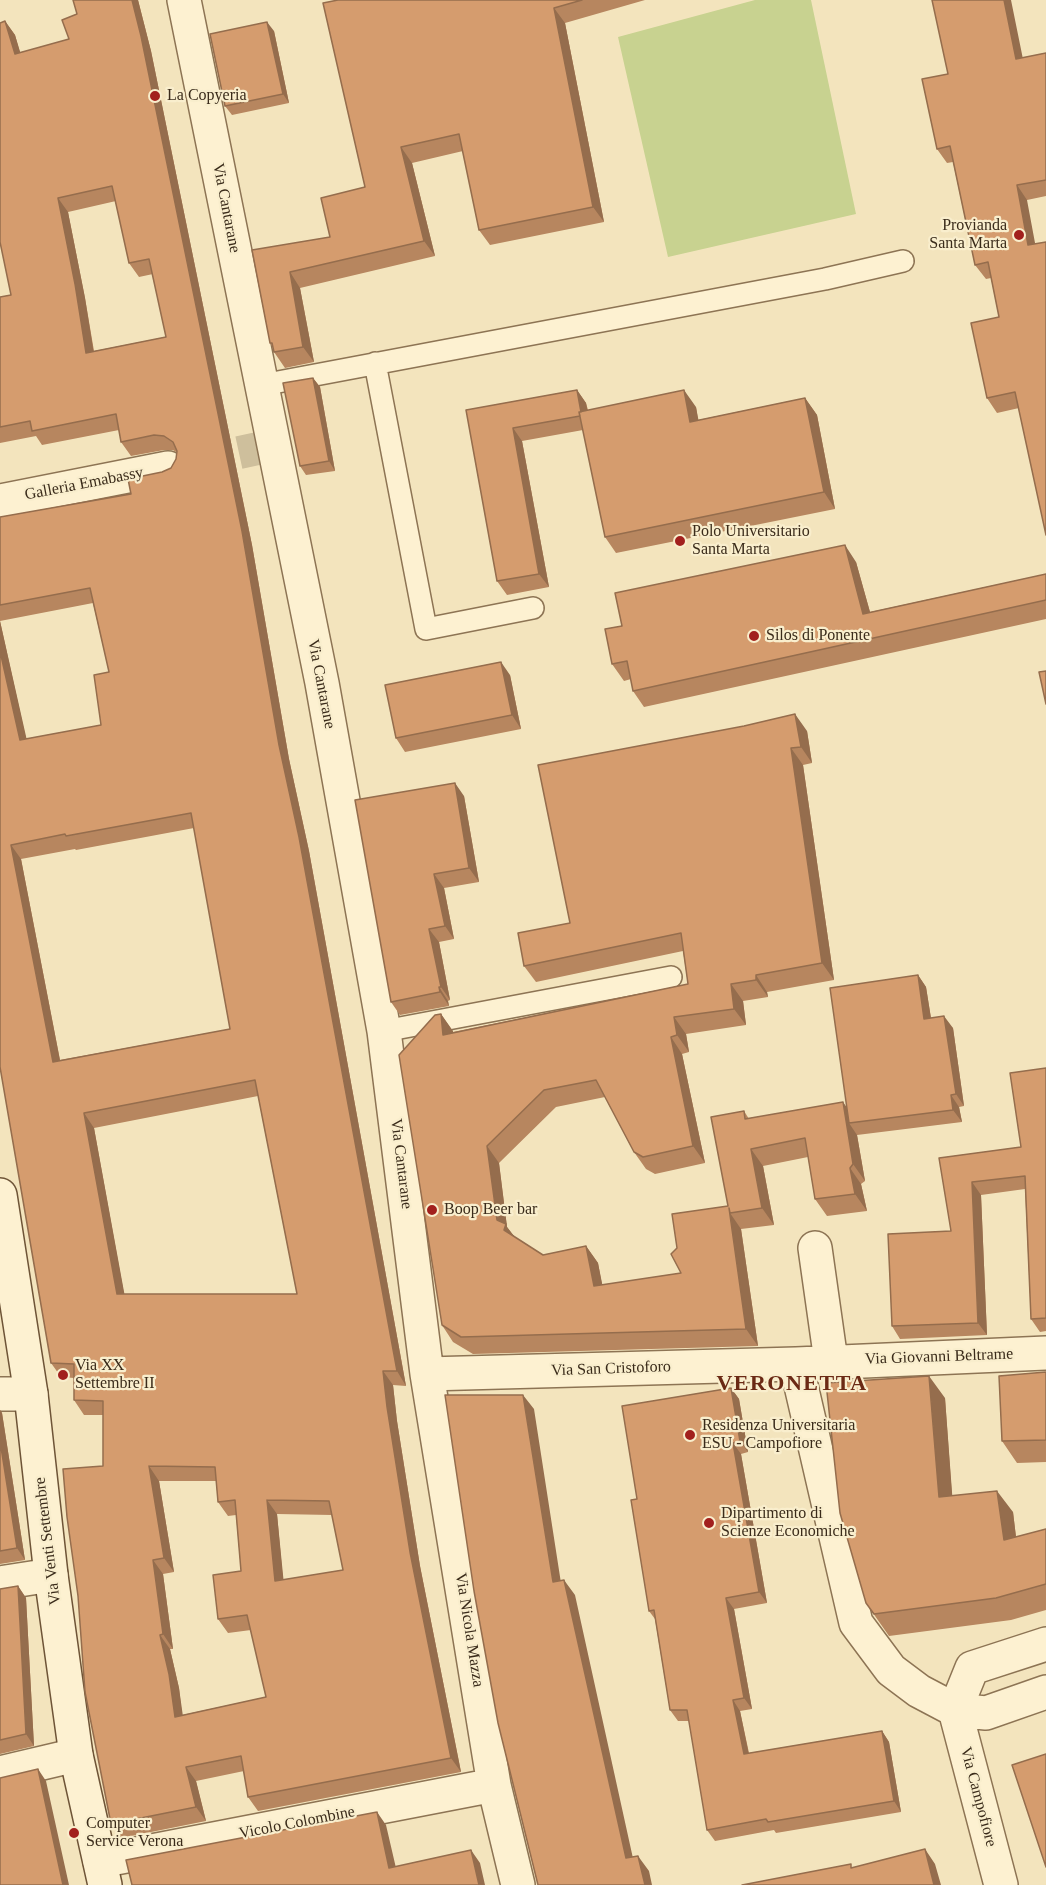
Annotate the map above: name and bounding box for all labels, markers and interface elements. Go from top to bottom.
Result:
place label: La Copyeria [167,86,247,106]
marker: La Copyeria [148,89,162,103]
street label: Via Cantarane [208,162,244,254]
place label: Provianda Santa Marta [929,216,1007,254]
marker: Provianda Santa Marta [1012,228,1026,242]
street label: Galleria Emabassy [23,463,145,505]
place label: Polo Universitario Santa Marta [692,522,810,560]
marker: Polo Universitario Santa Marta [673,534,687,548]
place label: Silos di Ponente [766,626,870,646]
marker: Silos di Ponente [747,629,761,643]
street label: Via Cantarane [303,638,339,730]
street label: Via Cantarane [386,1118,416,1210]
place label: Boop Beer bar [444,1200,537,1220]
marker: Boop Beer bar [425,1203,439,1217]
street label: Via Giovanni Beltrame [865,1345,1013,1369]
place label: Via XX Settembre II [75,1356,155,1394]
street label: Via San Cristoforo [551,1357,671,1381]
marker: Via XX Settembre II [56,1368,70,1382]
district label: VERONETTA [716,1371,868,1397]
place label: Residenza Universitaria ESU - Campofiore [702,1416,855,1454]
marker: Residenza Universitaria ESU - Campofiore [683,1428,697,1442]
street label: Via Venti Settembre [31,1476,65,1606]
place label: Dipartimento di Scienze Economiche [721,1504,855,1542]
marker: Dipartimento di Scienze Economiche [702,1516,716,1530]
street label: Via Nicola Mazza [450,1571,488,1689]
street label: Via Campofiore [955,1745,1001,1849]
street label: Vicolo Colombine [237,1802,357,1844]
place label: Computer Service Verona [86,1814,183,1852]
marker: Computer Service Verona [67,1826,81,1840]

